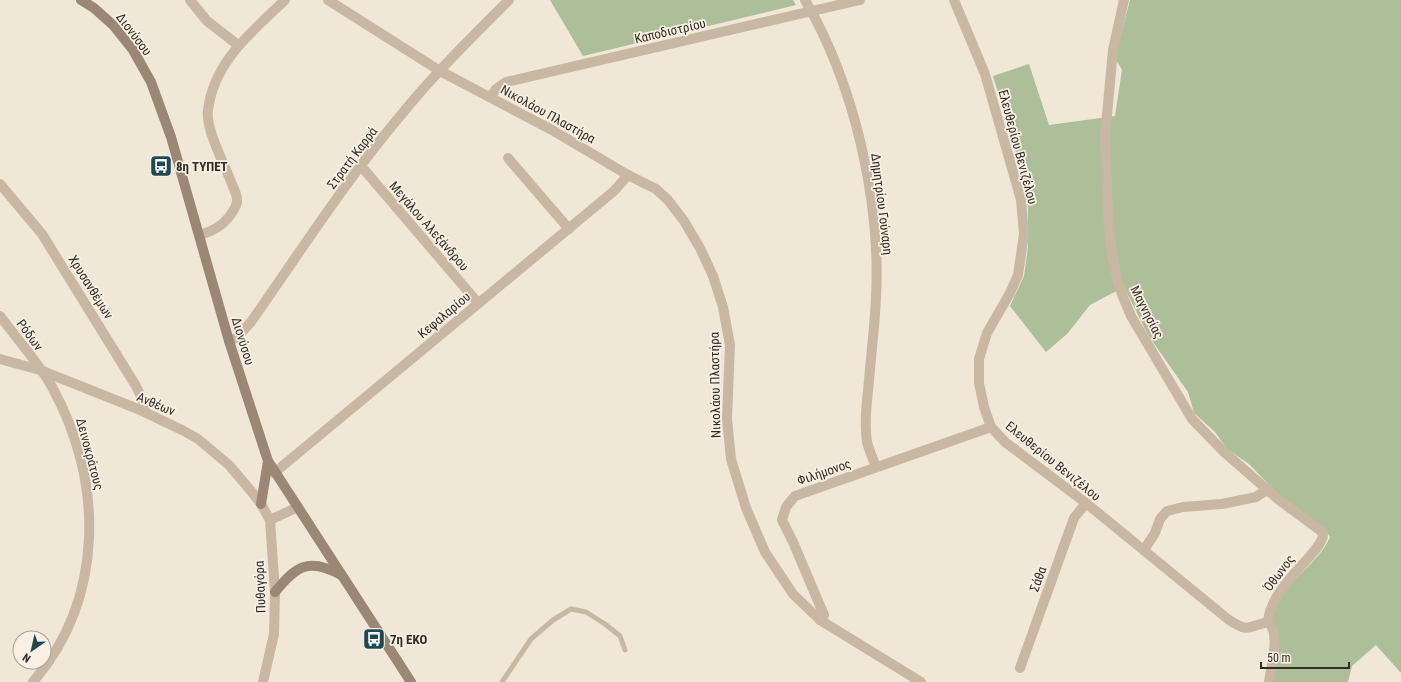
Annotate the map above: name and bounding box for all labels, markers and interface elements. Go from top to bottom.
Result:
street label: Διονύσου [113,10,155,58]
street label: Καποδιστρίου [633,16,707,46]
street label: Νικολάου Πλαστήρα [498,82,599,147]
street label: Ελευθερίου Βενιζέλου [996,88,1040,206]
street label: Στρατή Καρρά [324,124,380,192]
street label: Δημητρίου Γούναρη [868,152,896,256]
bus stop icon: 8η ΤΥΠΕΤ [148,153,174,179]
place label: 8η ΤΥΠΕΤ [176,159,228,174]
street label: Μεγάλου Αλεξάνδρου [385,178,472,274]
street label: Χρυσανθέμων [66,252,117,322]
street label: Μαγνησίας [1127,283,1167,341]
street label: Κεφαλαρίου [415,289,473,341]
street label: Διονύσου [229,315,257,367]
street label: Ρόδων [14,316,47,354]
street label: Νικολάου Πλαστήρα [707,331,723,438]
street label: Ανθέων [135,389,178,419]
street label: Δεινοκράτους [73,416,107,492]
street label: Ελευθερίου Βενιζέλου [1002,418,1104,504]
street label: Φιλήμονος [795,456,853,488]
street label: Όθωνος [1260,552,1298,595]
street label: Πυθαγόρα [252,560,268,613]
street label: Σάθα [1027,564,1050,594]
bus stop icon: 7η ΕΚΟ [361,626,387,652]
north arrow [12,630,52,670]
place label: 7η ΕΚΟ [390,632,427,647]
scale bar [1261,644,1349,670]
text: N [20,650,33,665]
text: 50 m [1267,651,1291,665]

